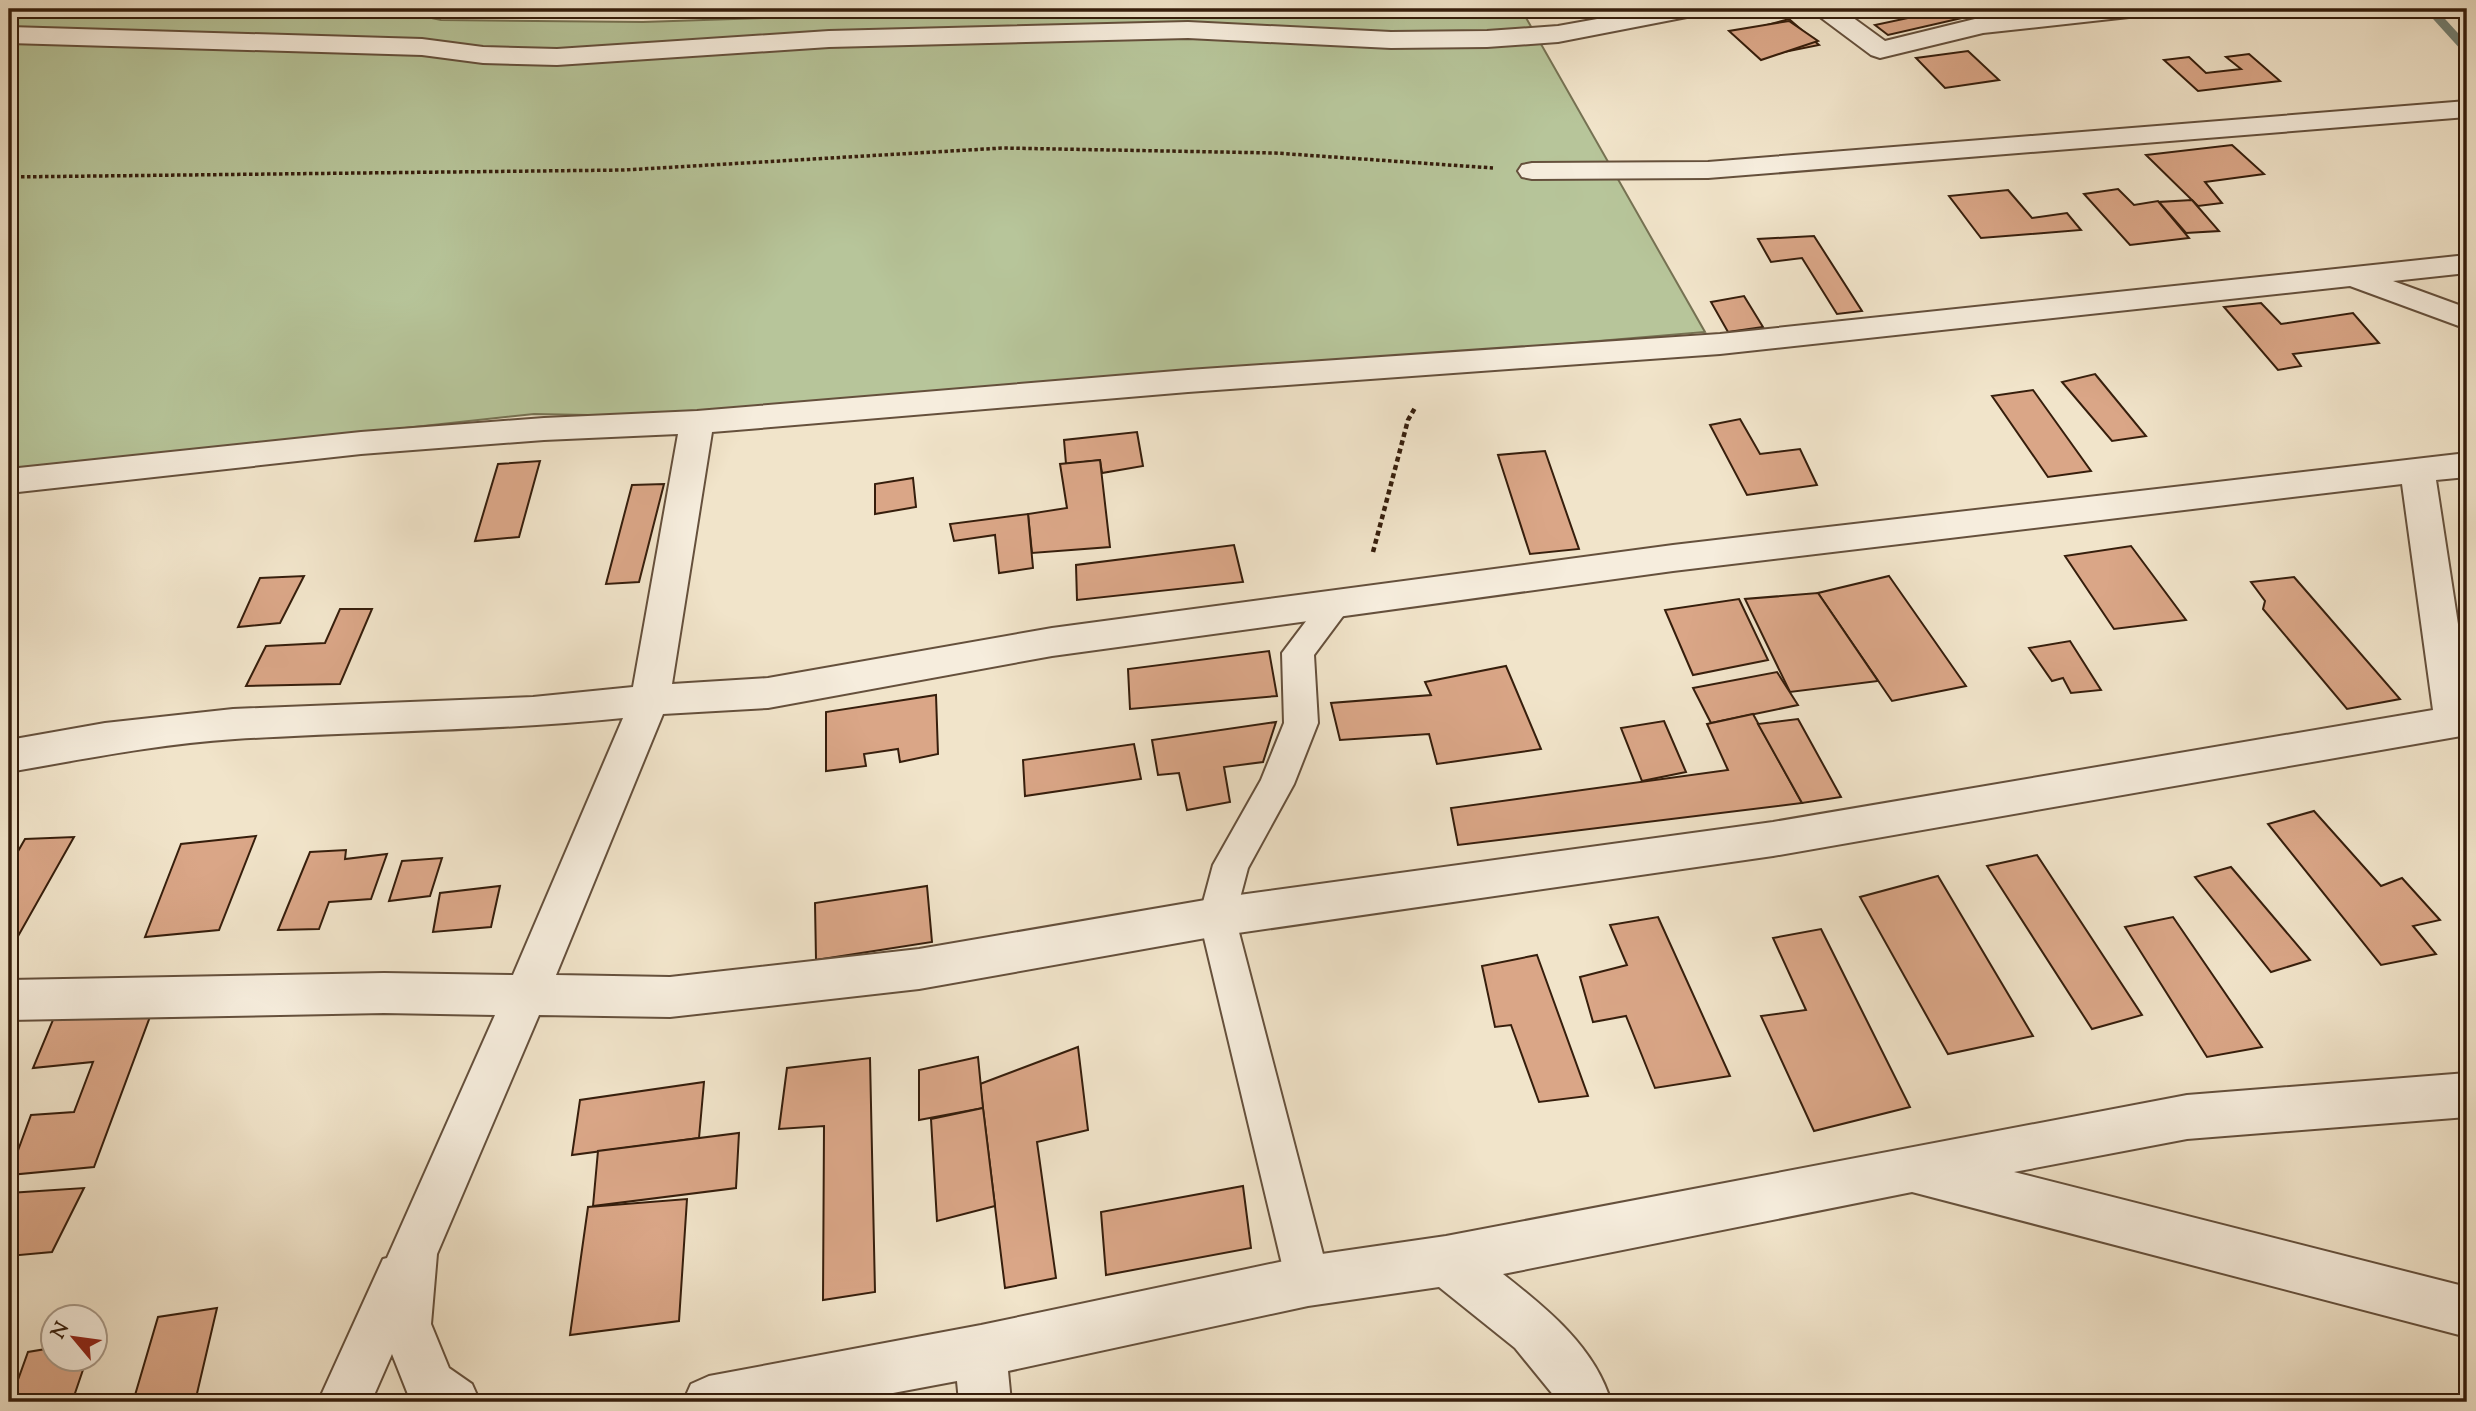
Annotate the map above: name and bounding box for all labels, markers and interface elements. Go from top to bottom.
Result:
north arrow [38,1302,108,1372]
text: N [46,1318,77,1344]

